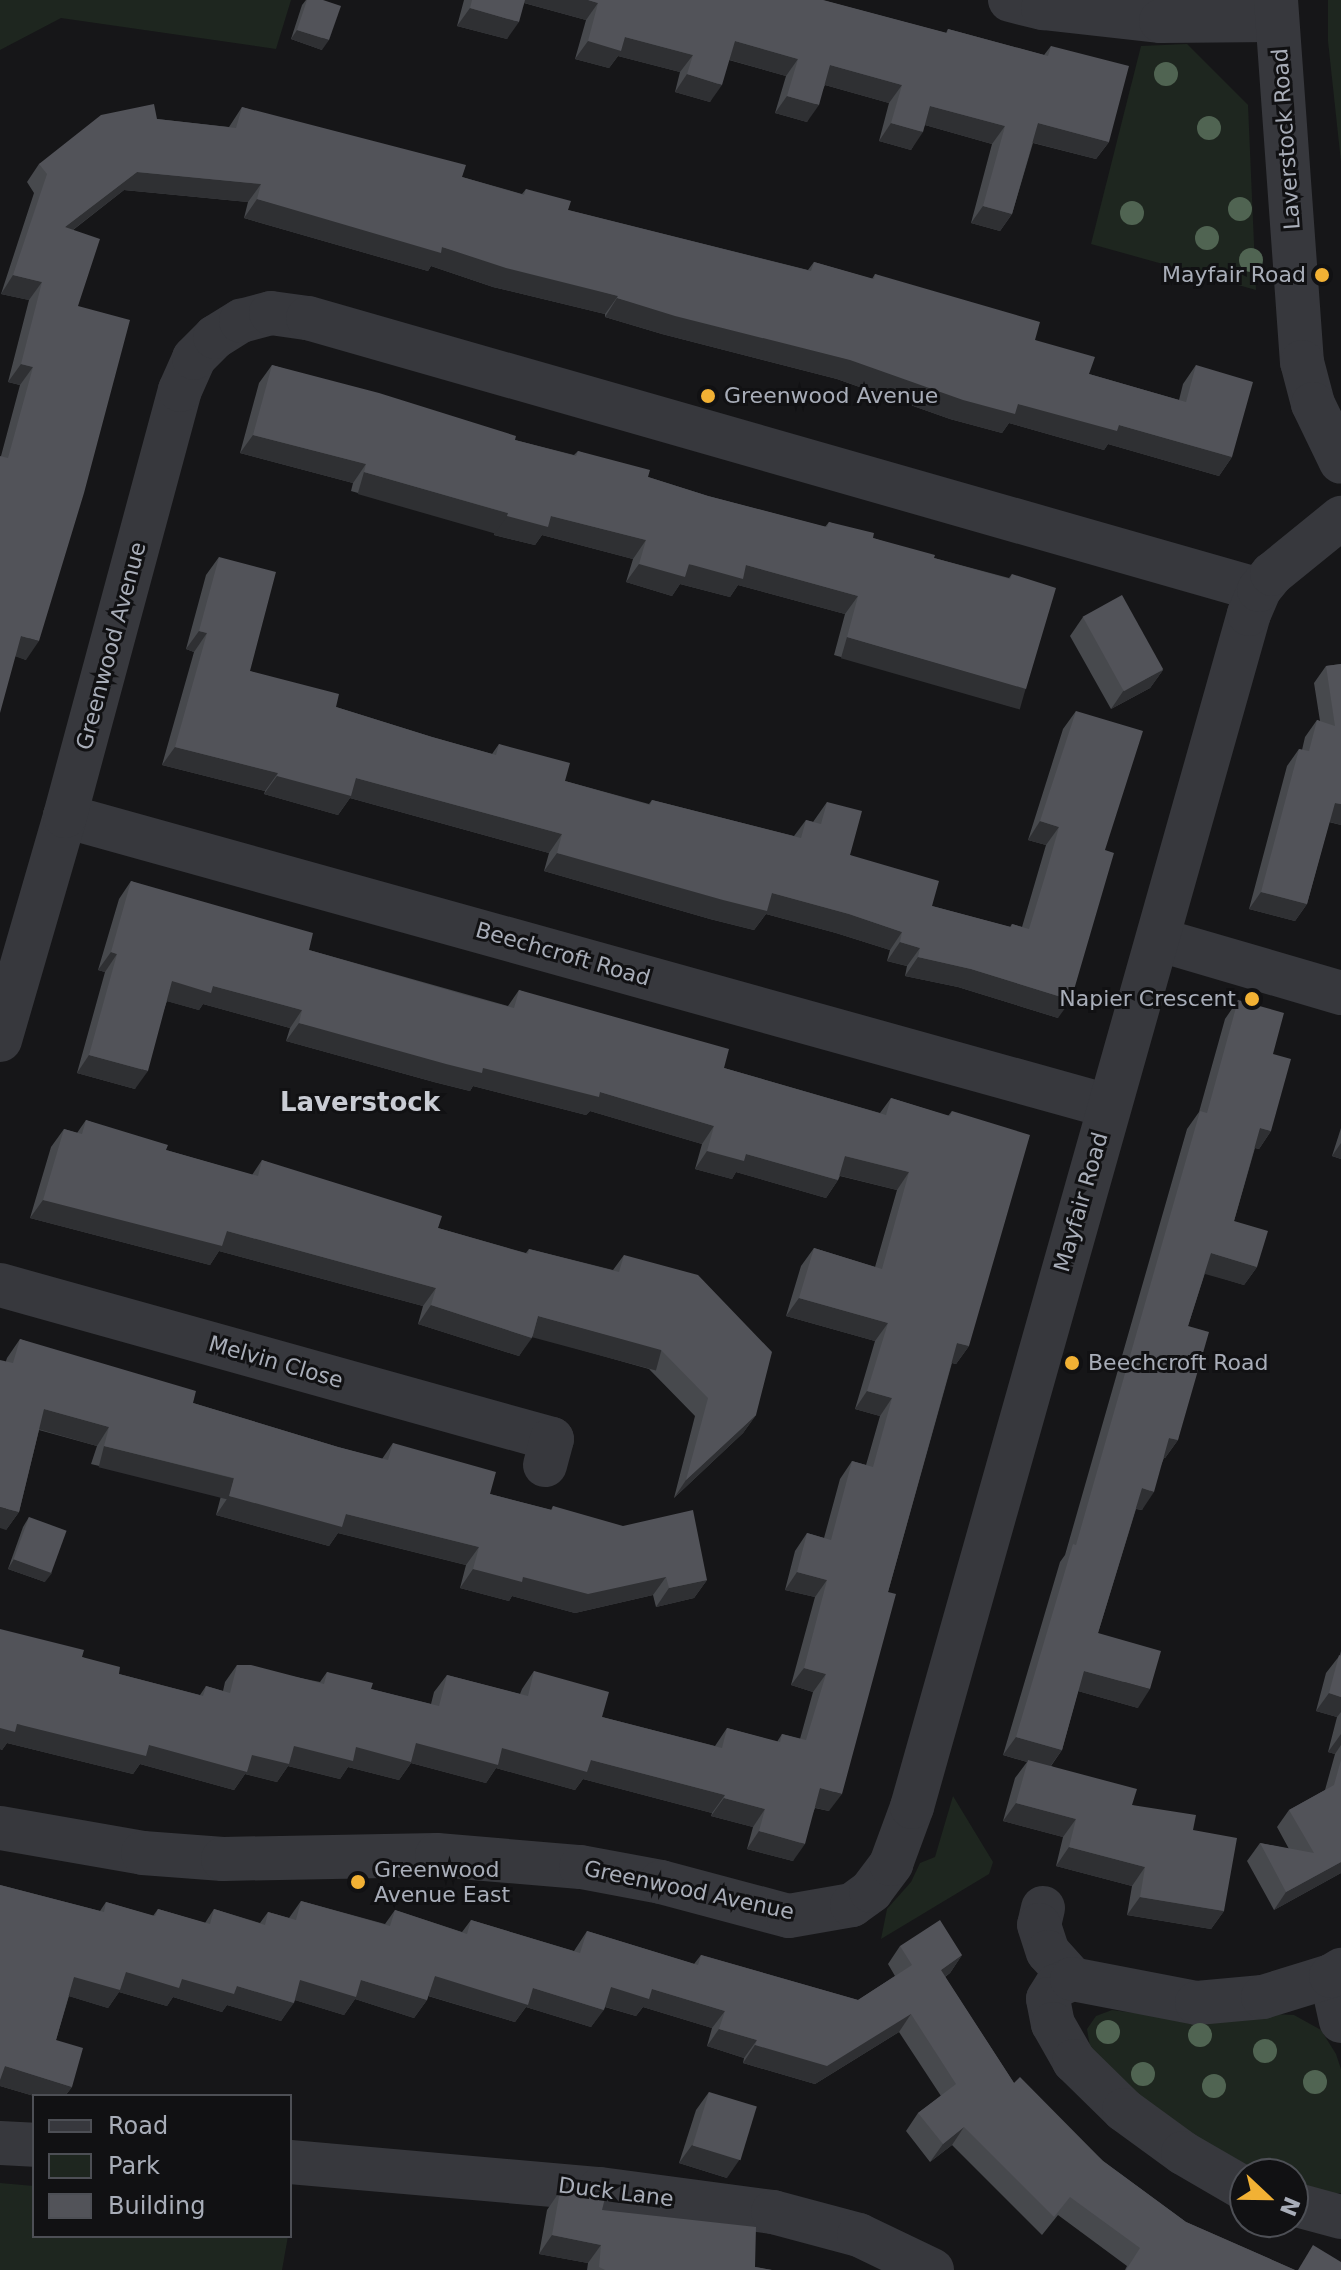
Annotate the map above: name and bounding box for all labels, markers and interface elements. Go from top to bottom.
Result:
street label: Laverstock Road [1266,47,1306,231]
place label: Mayfair Road [1162,262,1306,288]
marker: Mayfair Road [1313,266,1331,284]
place label: Greenwood Avenue [724,383,938,409]
marker: Greenwood Avenue [699,387,717,405]
street label: Greenwood Avenue [71,539,151,753]
street label: Beechcroft Road [473,916,653,992]
place label: Napier Crescent [1059,986,1236,1012]
marker: Napier Crescent [1243,990,1261,1008]
district label: Laverstock [280,1087,440,1119]
street label: Mayfair Road [1048,1129,1114,1275]
street label: Melvin Close [206,1330,346,1394]
place label: Beechcroft Road [1088,1350,1269,1376]
marker: Beechcroft Road [1063,1354,1081,1372]
street label: Greenwood Avenue [581,1855,797,1925]
place label: Greenwood Avenue East [374,1856,510,1908]
marker: Greenwood Avenue East [349,1873,367,1891]
legend [32,2094,292,2238]
text: Road [108,2112,168,2140]
text: Park [108,2152,160,2180]
north arrow [1229,2158,1309,2238]
street label: Duck Lane [557,2172,675,2212]
text: Building [108,2192,205,2220]
text: N [1275,2193,1305,2220]

